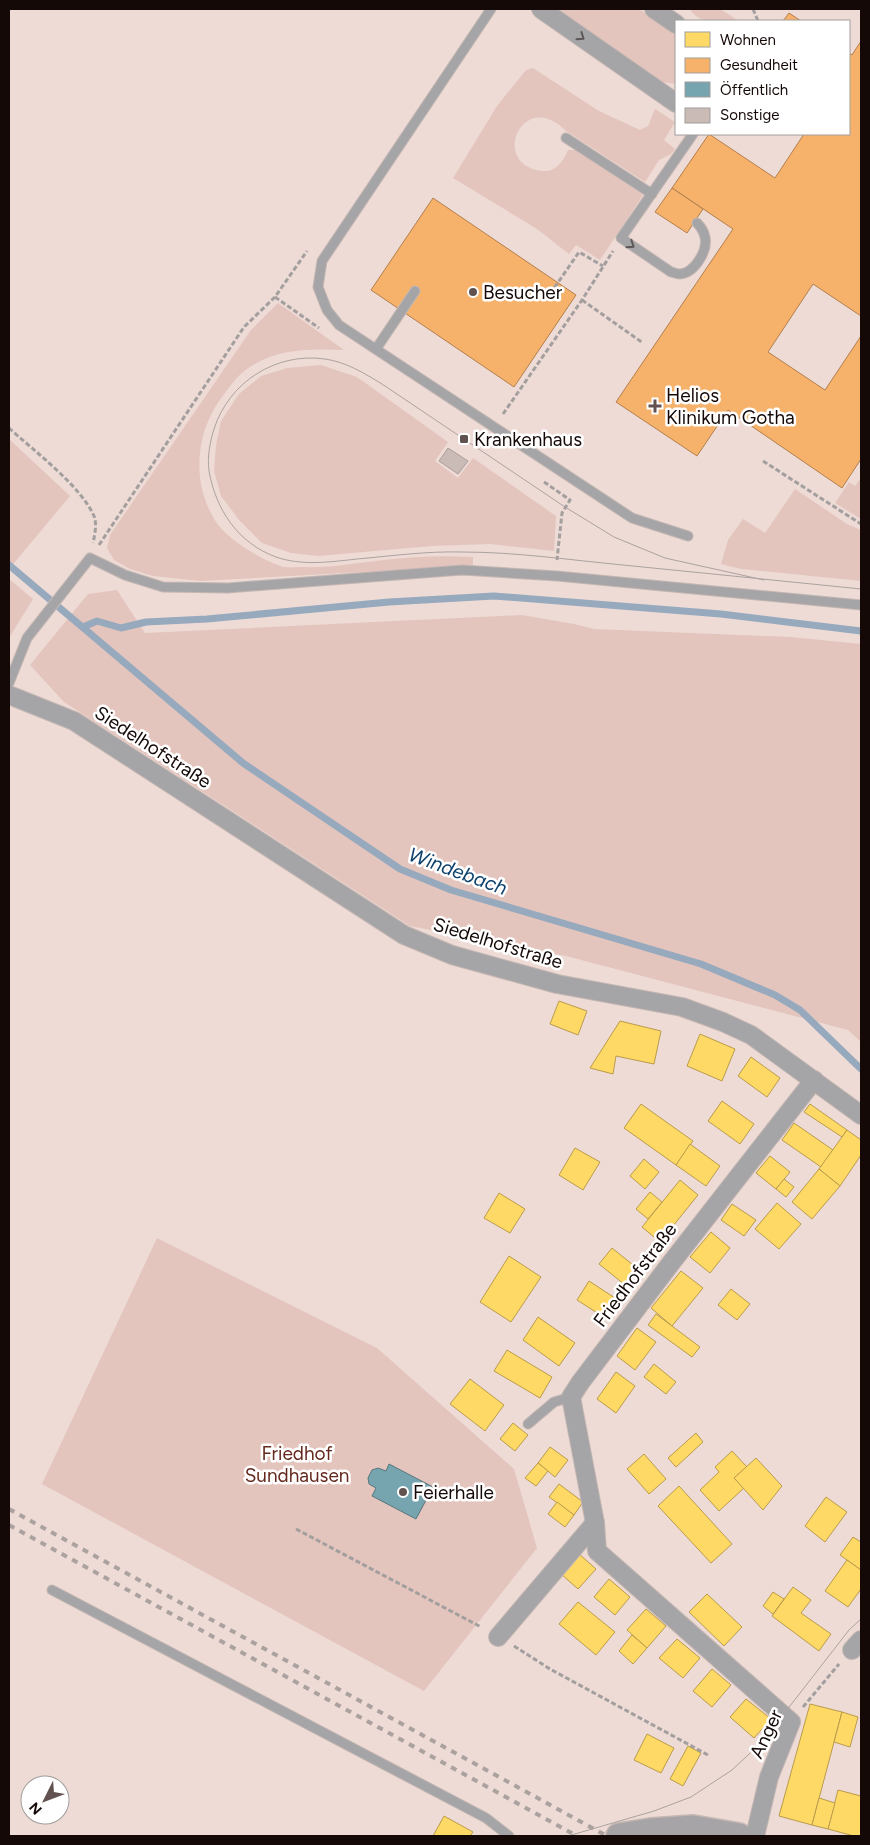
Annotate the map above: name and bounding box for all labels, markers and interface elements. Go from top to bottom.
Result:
legend [675,20,850,135]
one-way arrow [575,31,584,40]
text: Wohnen [720,31,776,49]
text: Gesundheit [720,56,798,74]
text: Öffentlich [720,81,788,99]
text: Sonstige [720,106,779,124]
one-way arrow [625,239,635,248]
place label: Besucher [483,281,563,304]
marker: Besucher [467,286,479,298]
place label: Helios Klinikum Gotha [666,384,795,429]
marker: Helios Klinikum Gotha [648,399,662,413]
place label: Krankenhaus [474,428,582,451]
marker: Krankenhaus [458,433,470,445]
street label: Siedelhofstraße [91,701,215,793]
water label: Windebach [405,842,511,900]
street label: Siedelhofstraße [431,912,565,974]
street label: Friedhofstraße [588,1218,682,1332]
park label: Friedhof Sundhausen [245,1442,349,1487]
place label: Feierhalle [413,1481,494,1504]
marker: Feierhalle [397,1486,409,1498]
street label: Anger [745,1705,788,1762]
north arrow [20,1775,70,1825]
text: N [26,1799,46,1818]

